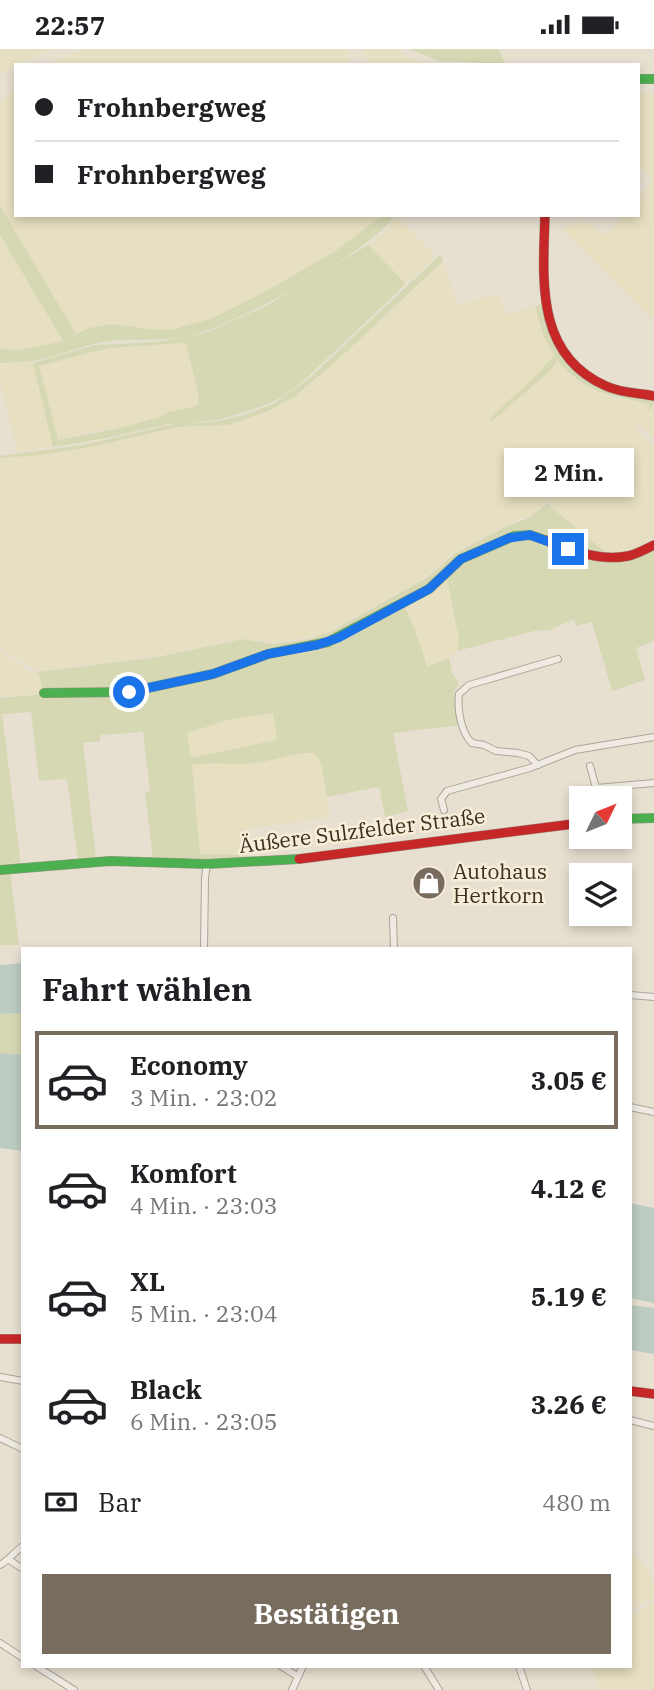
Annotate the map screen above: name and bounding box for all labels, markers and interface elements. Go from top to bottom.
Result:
text: 22:57 [35,8,105,42]
text: Frohnbergweg [77,90,266,124]
text: Frohnbergweg [77,157,266,191]
callout: 2 Min. [503,447,633,497]
text: 2 Min. [534,457,604,487]
route end [552,533,584,565]
route start [113,676,145,708]
north arrow [569,786,632,849]
map controls [569,786,632,926]
street label: Äußere Sulzfelder Straße [237,801,487,859]
place label: Autohaus Hertkorn [453,857,547,909]
button: layers [569,863,632,926]
shop icon: Autohaus Hertkorn [410,864,448,902]
text: Fahrt wählen [42,968,252,1010]
text: Economy [130,1048,248,1082]
icon: car [46,1049,109,1112]
text: 3.05 € [531,1063,607,1097]
text: 3 Min. · 23:02 [130,1082,277,1112]
text: Komfort [130,1156,237,1190]
icon: car [46,1157,109,1220]
text: 4.12 € [531,1171,607,1205]
text: 4 Min. · 23:03 [130,1190,277,1220]
text: XL [130,1264,165,1298]
icon: car [46,1265,109,1328]
text: 5.19 € [531,1279,607,1313]
text: 5 Min. · 23:04 [130,1298,277,1328]
text: Black [130,1372,202,1406]
icon: car [46,1373,109,1436]
text: 3.26 € [531,1387,607,1421]
text: 6 Min. · 23:05 [130,1406,277,1436]
icon: cash [42,1483,80,1521]
text: Bar [98,1485,141,1519]
text: 480 m [542,1487,611,1517]
button: Bestätigen [42,1574,611,1654]

